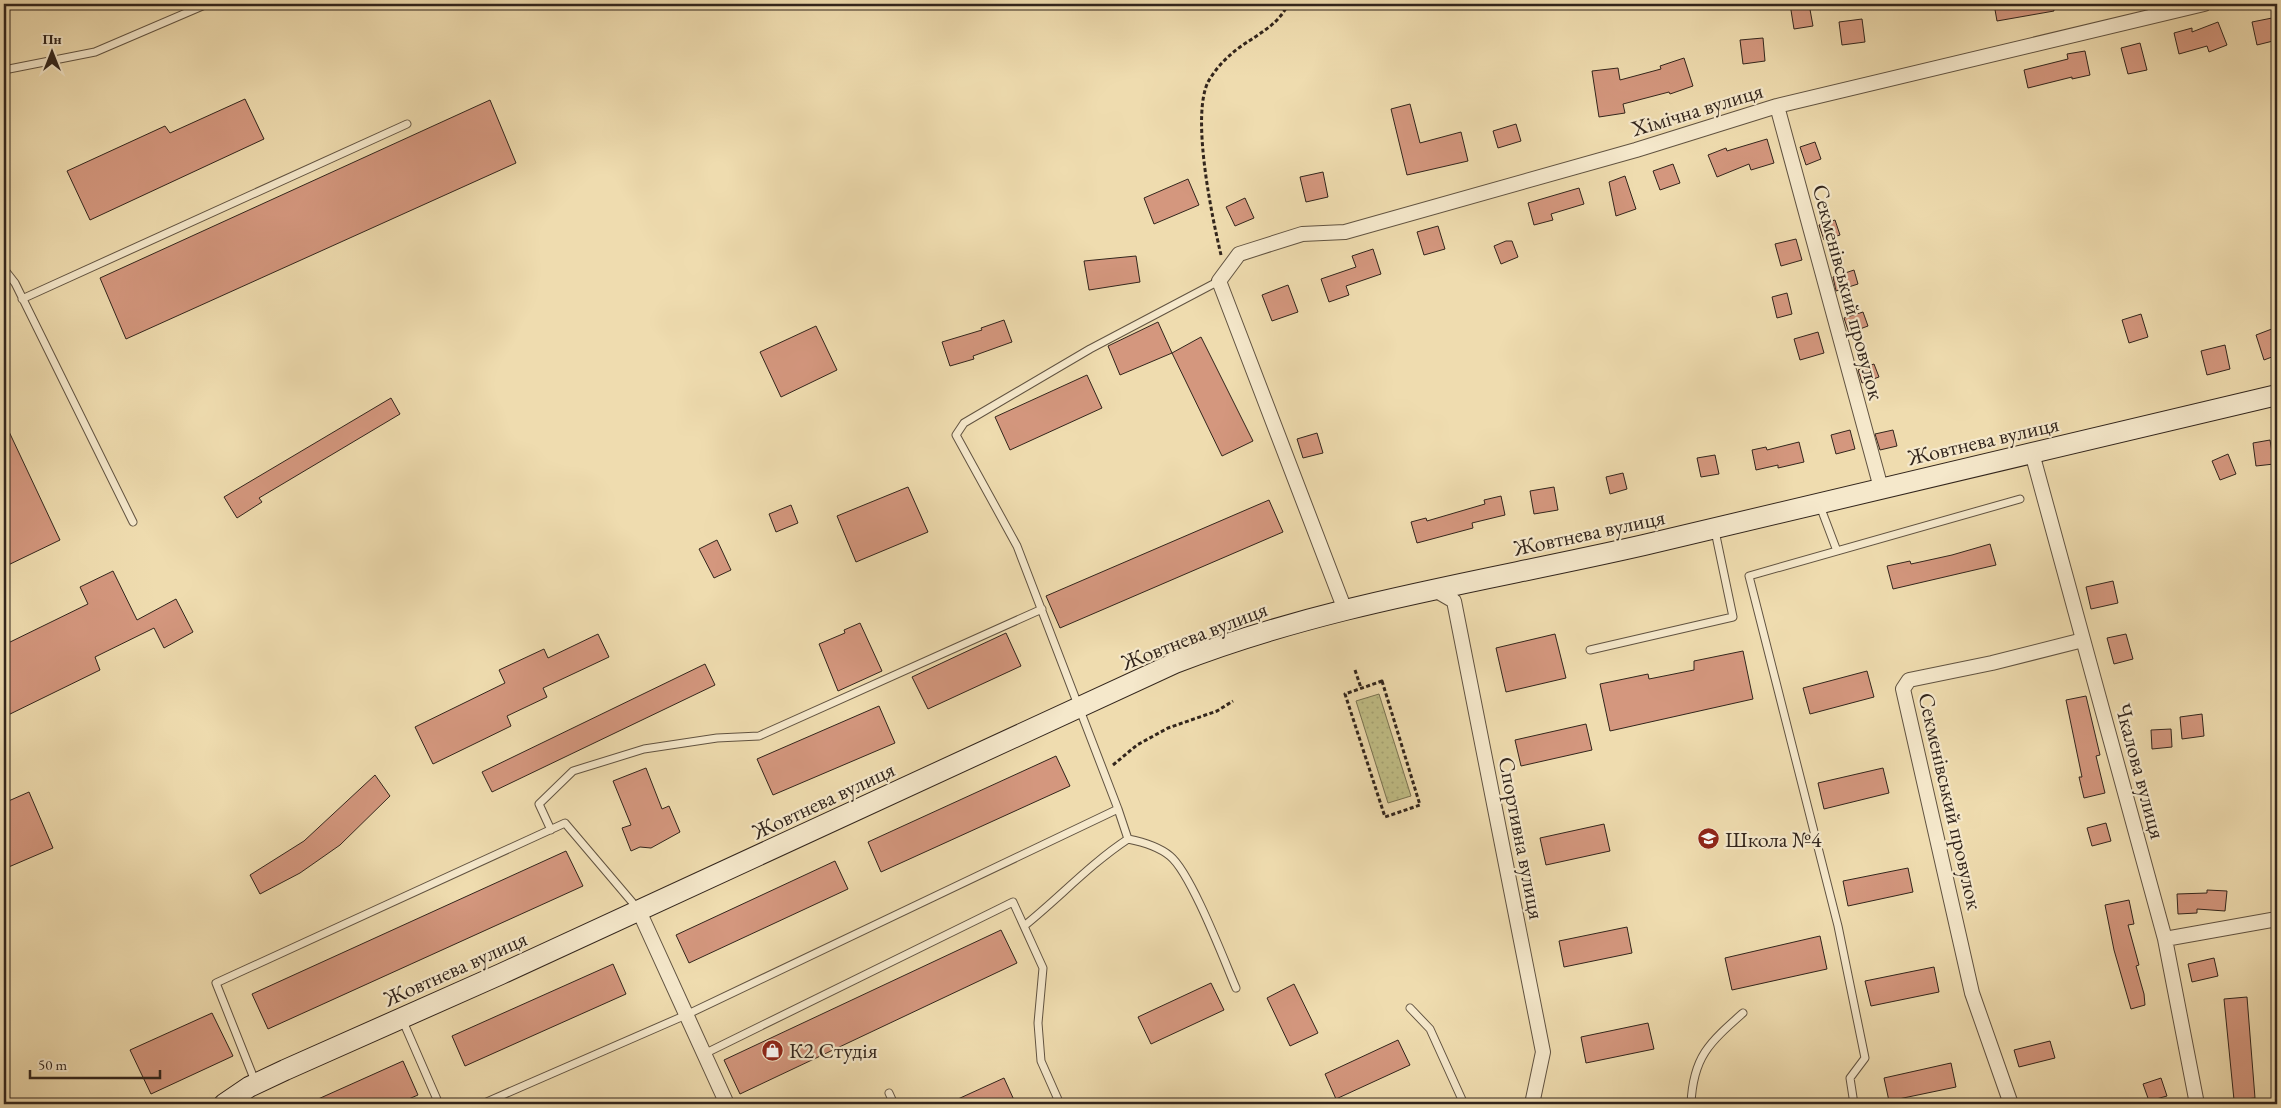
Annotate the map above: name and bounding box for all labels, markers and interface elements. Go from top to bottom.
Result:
north arrow [28,28,78,78]
text: Пн [42,30,62,48]
street label: Хімічна вулиця [1627,76,1767,144]
street label: Секменівський провулок [1806,181,1891,404]
street label: Жовтнева вулиця [1904,409,2062,472]
street label: Жовтнева вулиця [1510,502,1668,563]
street label: Жовтнева вулиця [1116,594,1272,677]
street label: Секменівський провулок [1911,690,1990,913]
street label: Чкалова вулиця [2108,700,2173,842]
street label: Спортивна вулиця [1492,754,1552,922]
street label: Жовтнева вулиця [746,755,899,847]
place label: Школа №4 [1725,825,1822,854]
school or university icon: Школа №4 [1697,827,1721,851]
street label: Жовтнева вулиця [378,924,532,1014]
place label: К2 Студiя [789,1036,878,1065]
shop icon: К2 Студiя [761,1038,785,1062]
scale bar [30,1048,160,1080]
text: 50 m [38,1055,67,1074]

